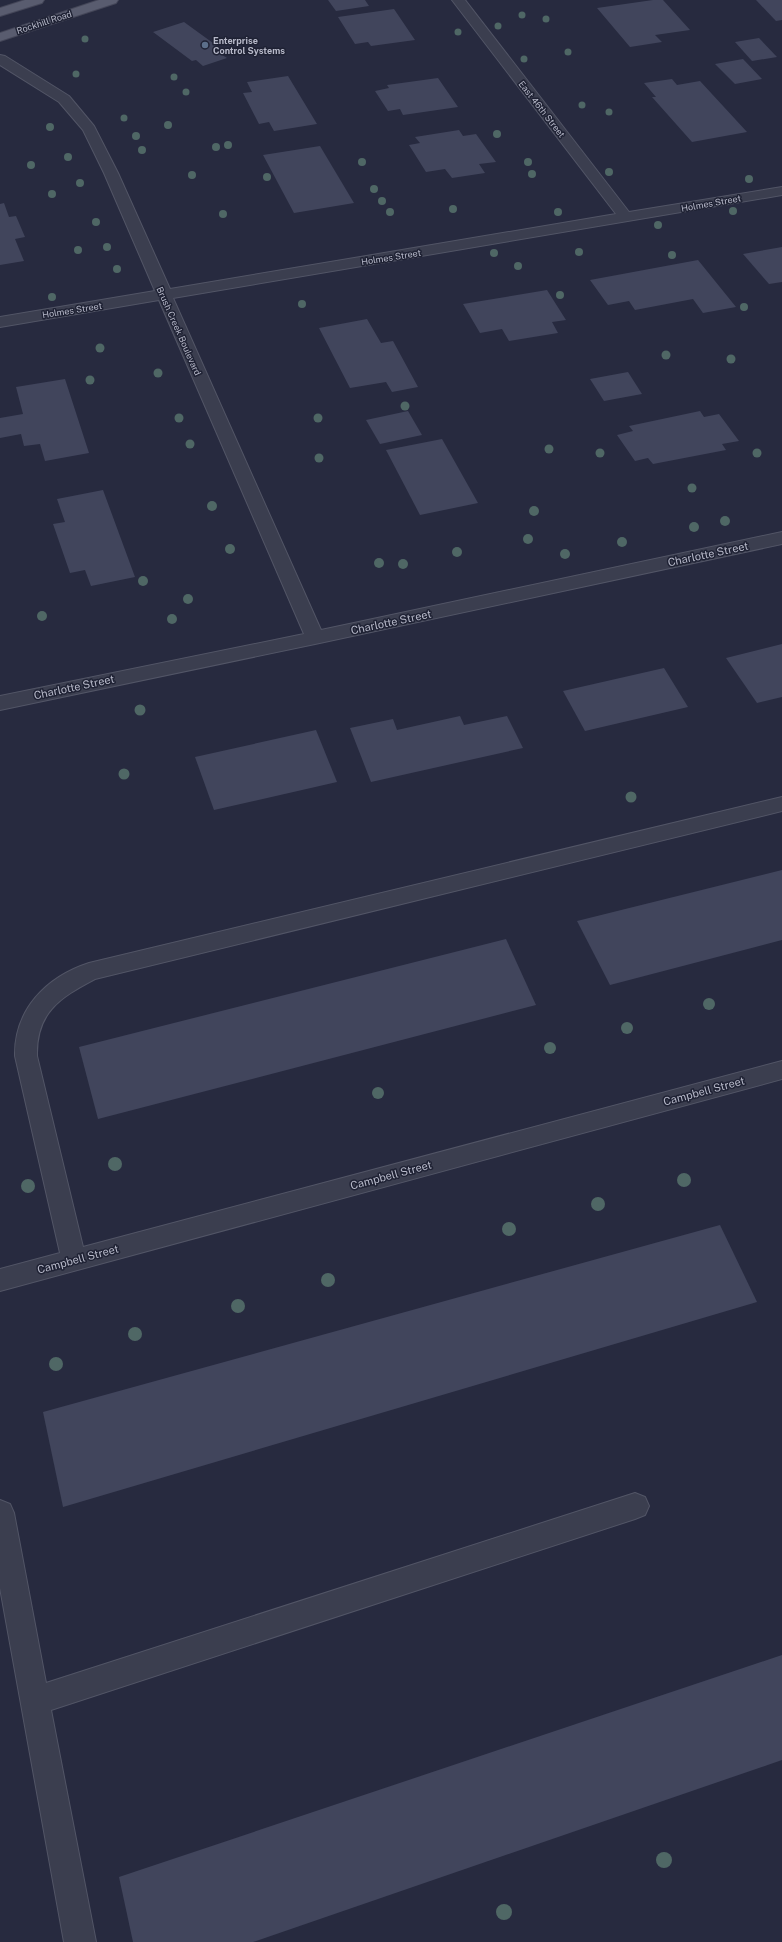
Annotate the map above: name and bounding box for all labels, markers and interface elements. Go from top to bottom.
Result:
street label: Rockhill Road [15,8,73,36]
place label: Enterprise Control Systems [213,35,285,56]
marker: Enterprise Control Systems [200,40,210,50]
street label: East 46th Street [516,78,568,140]
street label: Holmes Street [680,192,742,214]
street label: Holmes Street [360,247,422,267]
street label: Brush Creek Boulevard [154,285,204,377]
street label: Holmes Street [41,300,103,320]
street label: Charlotte Street [667,540,749,568]
street label: Charlotte Street [350,608,432,636]
street label: Charlotte Street [33,673,115,701]
street label: Campbell Street [662,1074,746,1108]
street label: Campbell Street [349,1158,433,1192]
street label: Campbell Street [36,1242,120,1276]

